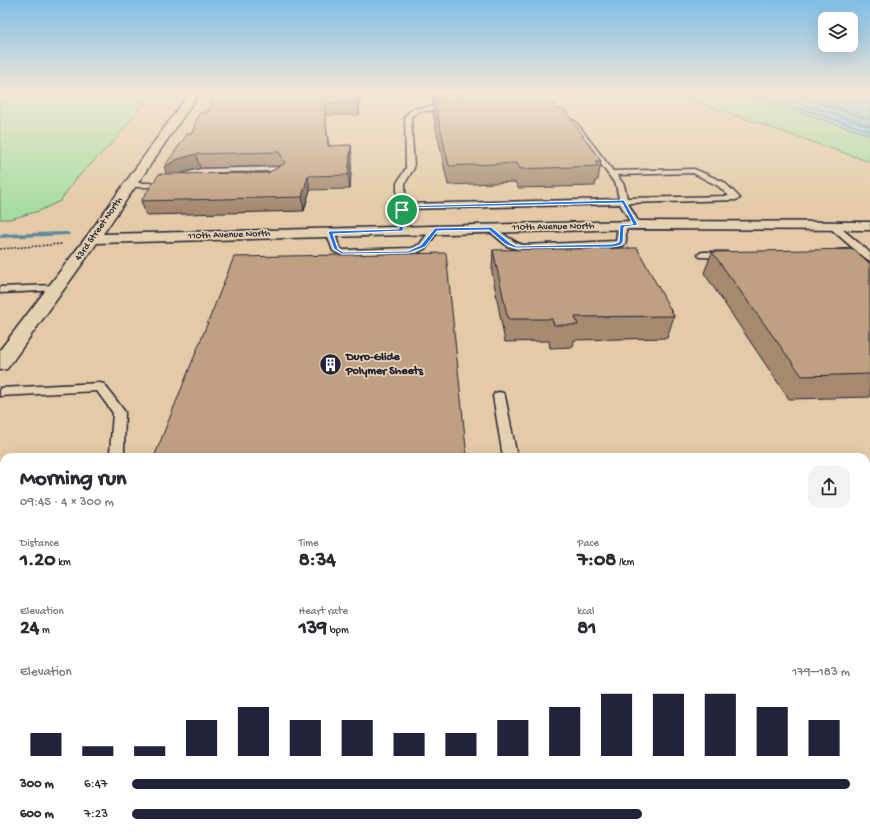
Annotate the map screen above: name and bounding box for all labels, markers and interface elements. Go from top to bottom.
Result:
map controls [818,12,858,52]
button: layers [818,12,858,52]
pin [385,193,419,227]
street label: 43rd Street North [72,194,126,263]
icon: arrive [391,199,413,221]
street label: 110th Avenue North [511,220,595,234]
street label: 110th Avenue North [186,228,271,242]
place label: Duro-Glide Polymer Sheets [345,351,423,379]
building icon: Duro-Glide Polymer Sheets [317,352,343,378]
button: share [808,466,850,508]
text: Morning run [20,467,126,493]
text: 09:45 · 4 × 300 m [20,495,114,510]
text: Distance [20,538,59,550]
text: Time [299,538,319,550]
text: Pace [577,538,599,550]
text: 1.20 [20,550,56,573]
text: 8:34 [299,550,336,573]
text: 7:08 [577,550,616,573]
text: km [56,557,71,569]
text: /km [616,557,634,569]
text: Elevation [20,606,64,618]
text: Heart rate [299,606,348,618]
text: kcal [577,606,595,618]
text: 24 [20,618,39,641]
text: 139 [299,618,327,641]
text: 81 [577,618,596,641]
text: m [39,625,50,637]
text: bpm [327,625,349,637]
text: Elevation [20,665,72,680]
text: 179–183 m [792,665,850,680]
text: 300 m [20,777,54,792]
text: 6:47 [84,777,108,792]
text: 600 m [20,807,54,822]
text: 7:23 [84,807,108,822]

